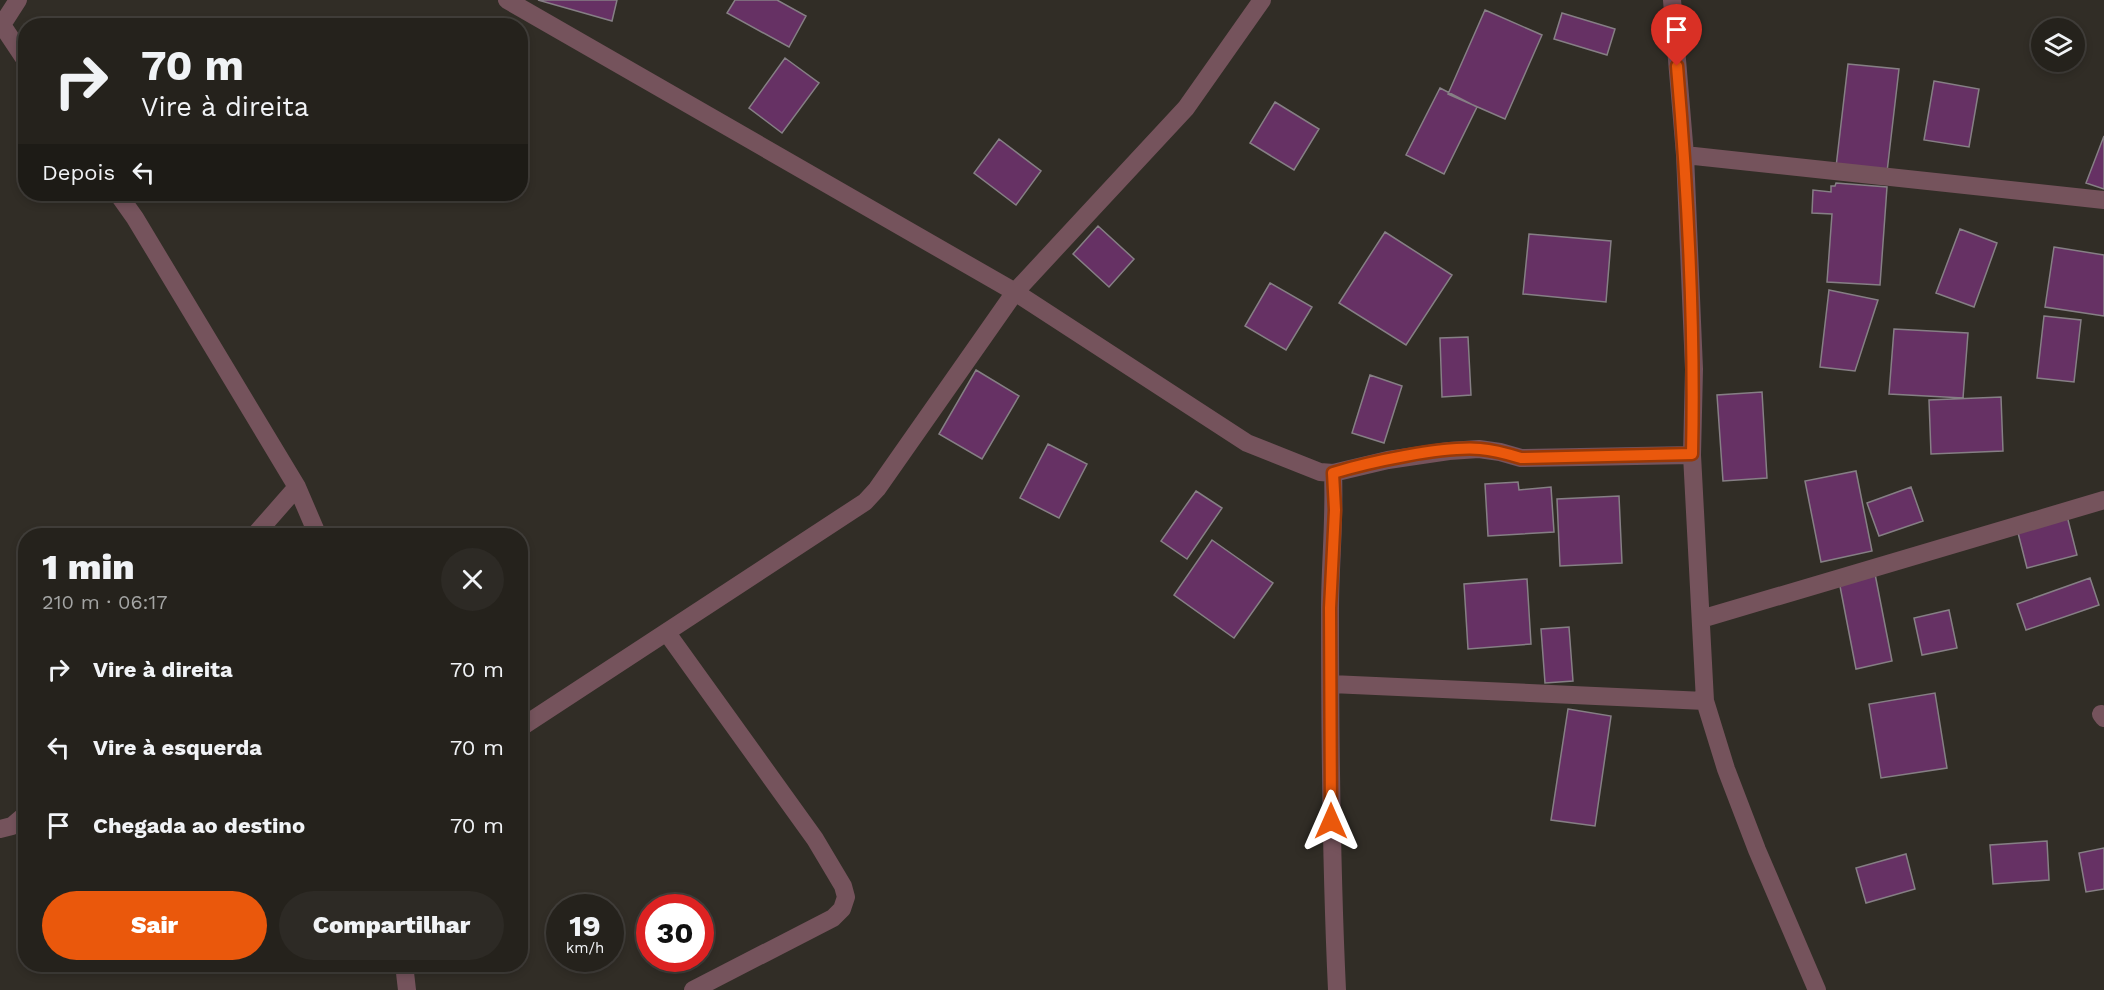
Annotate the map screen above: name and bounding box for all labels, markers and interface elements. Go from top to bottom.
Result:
pin [1651,4,1702,66]
icon: arrive [1660,13,1693,46]
map controls [2031,18,2085,72]
button: layers [2031,18,2085,72]
text: 70 m [141,41,244,90]
icon: right [42,42,120,120]
text: Vire à direita [141,91,309,123]
icon: left [127,156,160,189]
text: Depois [42,160,115,185]
text: 1 min [42,546,135,588]
button: close [441,548,504,611]
text: 210 m · 06:17 [42,590,167,614]
icon: right [42,653,75,686]
text: Vire à direita [93,657,233,682]
text: 70 m [450,657,504,682]
icon: left [42,731,75,764]
text: Vire à esquerda [93,735,262,760]
text: 70 m [450,735,504,760]
position arrow [1299,789,1363,853]
icon: arrive [42,809,75,842]
text: Chegada ao destino [93,813,305,838]
text: 70 m [450,813,504,838]
button: Sair [42,891,267,960]
button: Compartilhar [279,891,504,960]
speed limit sign: 30 [636,894,714,972]
text: 19 [569,908,601,943]
text: km/h [566,939,604,957]

